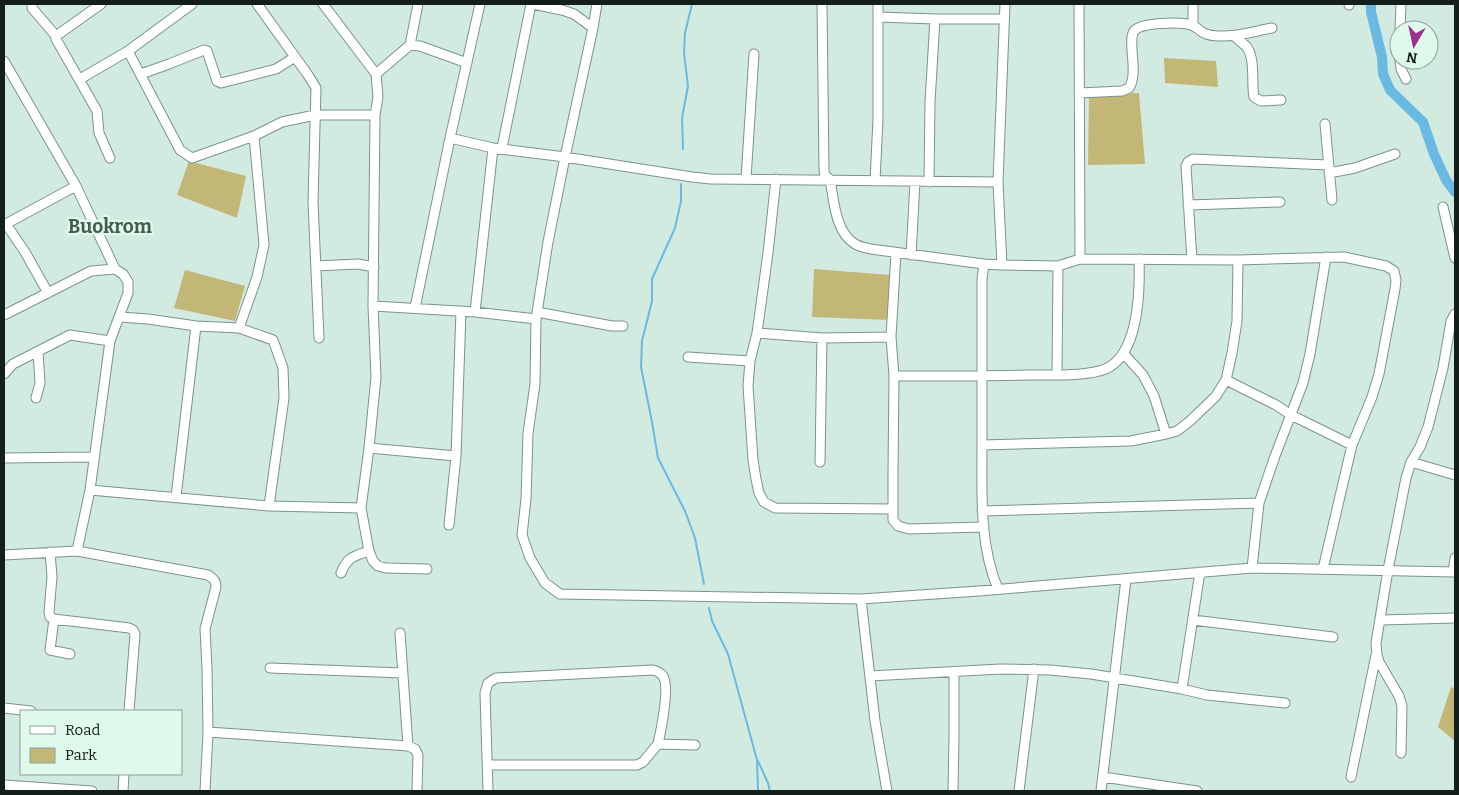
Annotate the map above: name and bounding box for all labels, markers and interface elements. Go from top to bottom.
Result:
north arrow [1389,20,1439,70]
text: N [1405,48,1419,67]
district label: Buokrom [68,215,152,238]
legend [20,710,182,775]
text: Road [65,721,100,739]
text: Park [65,746,97,764]

